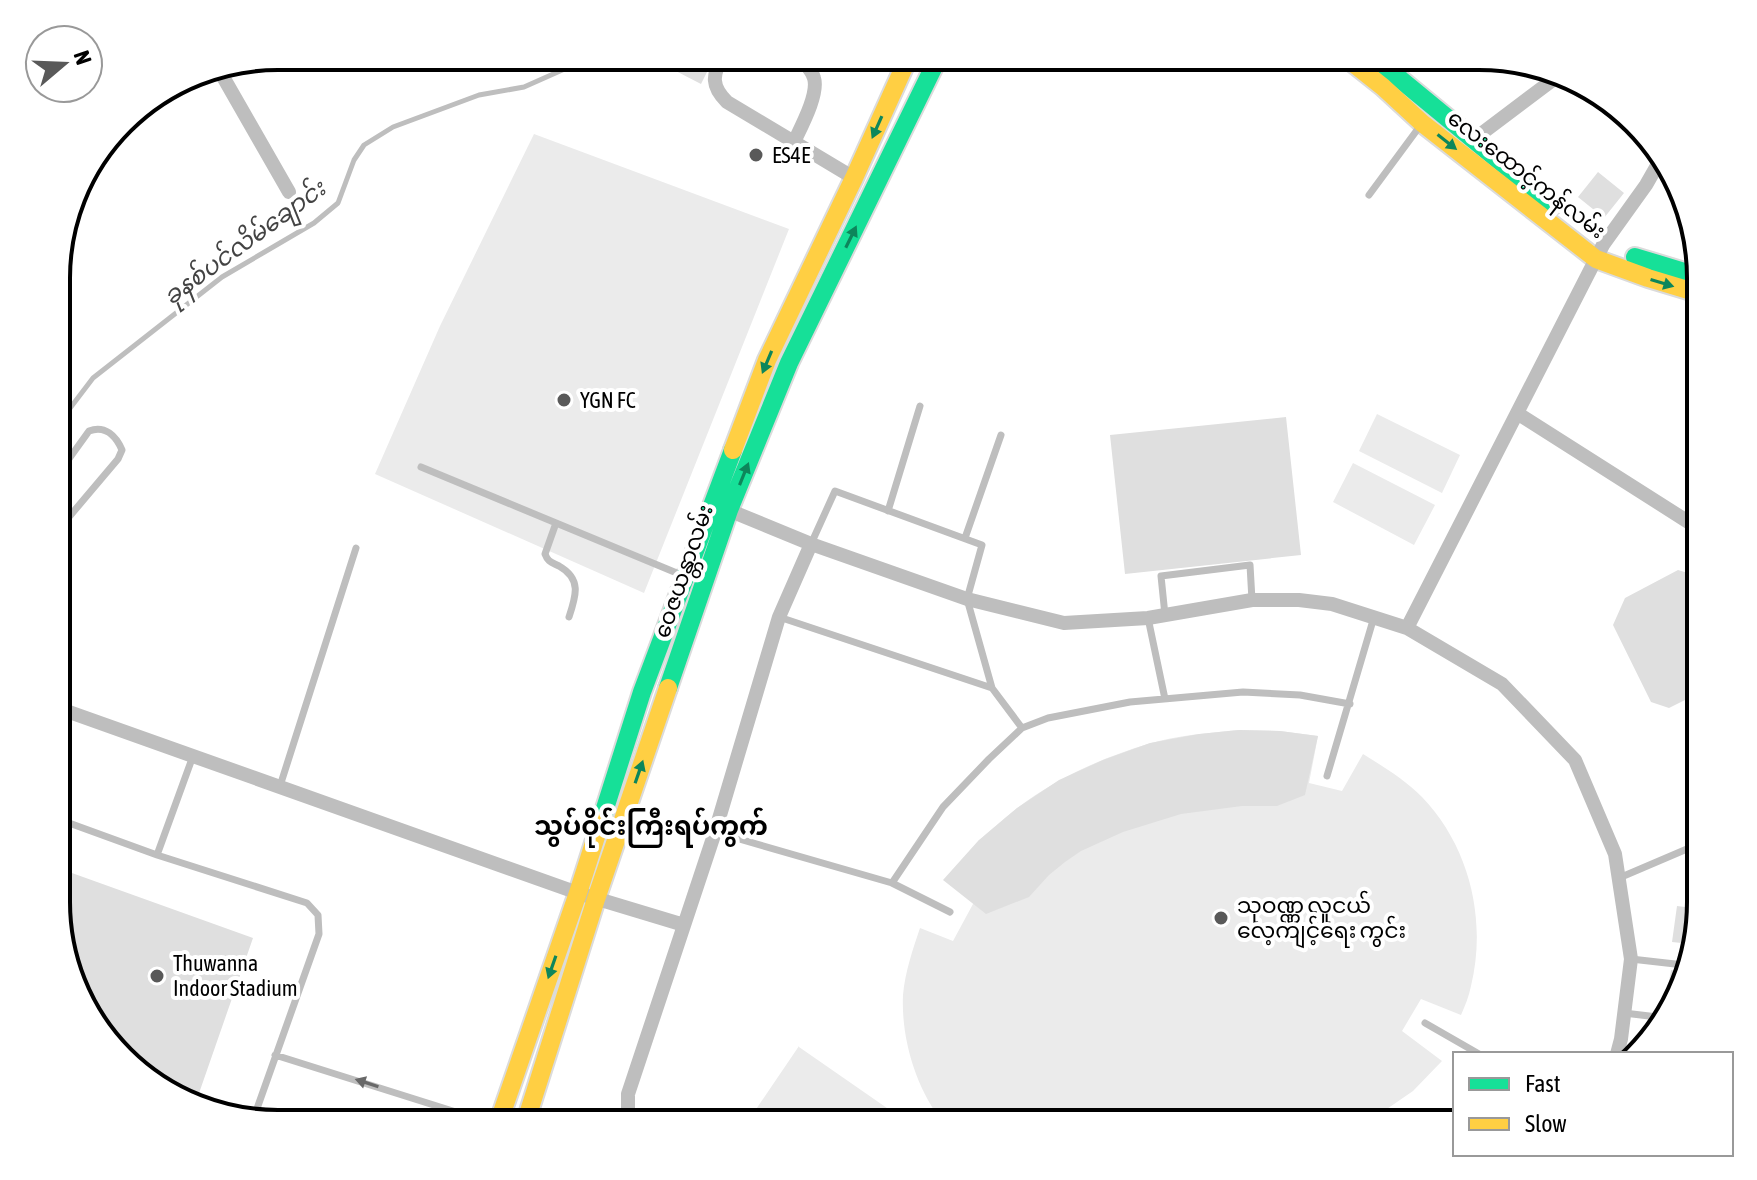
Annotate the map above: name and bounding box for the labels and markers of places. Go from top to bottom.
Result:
place label: ES4E [772,142,811,168]
marker: ES4E [747,146,765,164]
place label: YGN FC [580,387,636,413]
marker: YGN FC [555,391,573,409]
place label: သုဝဏ္ဏ လူငယ် လေ့ကျင့်ရေး ကွင်း [1237,890,1406,949]
marker: သုဝဏ္ဏ လူငယ် လေ့ကျင့်ရေး ကွင်း [1212,909,1230,927]
place label: Thuwanna Indoor Stadium [173,950,298,1001]
marker: Thuwanna Indoor Stadium [148,967,166,985]

